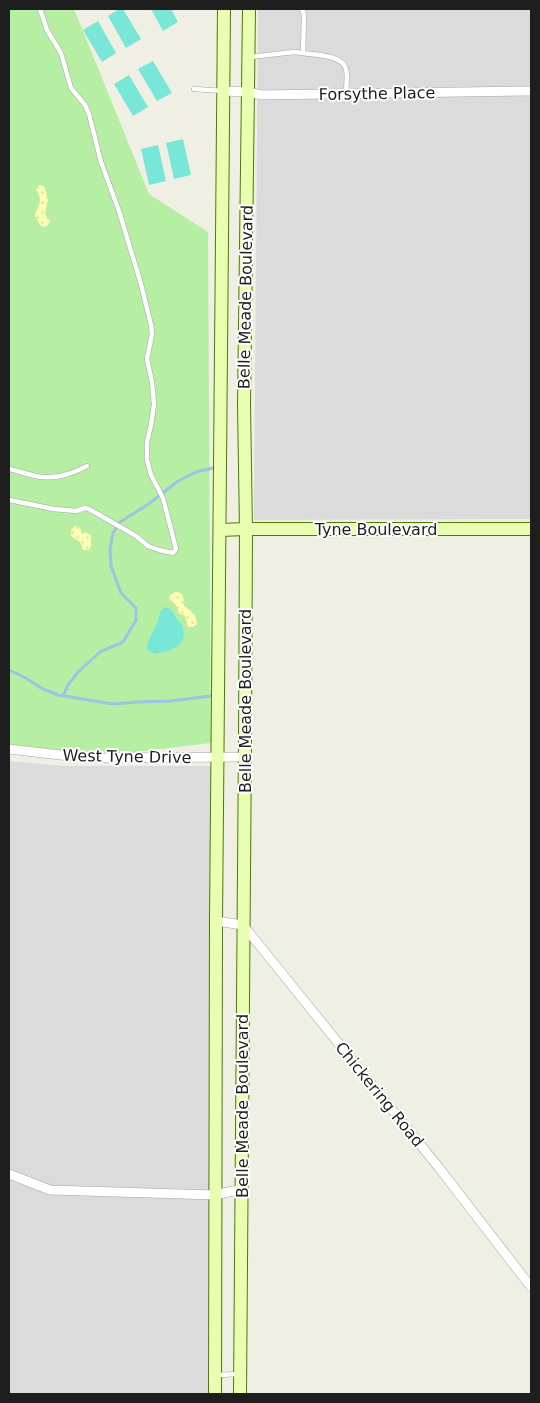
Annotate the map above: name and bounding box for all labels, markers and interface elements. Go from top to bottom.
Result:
street label: Forsythe Place [319,83,436,104]
street label: Belle Meade Boulevard [234,205,257,389]
street label: Tyne Boulevard [314,520,437,539]
street label: Belle Meade Boulevard [236,609,255,793]
street label: West Tyne Drive [62,746,192,767]
street label: Belle Meade Boulevard [233,1014,252,1198]
street label: Chickering Road [331,1038,428,1151]

